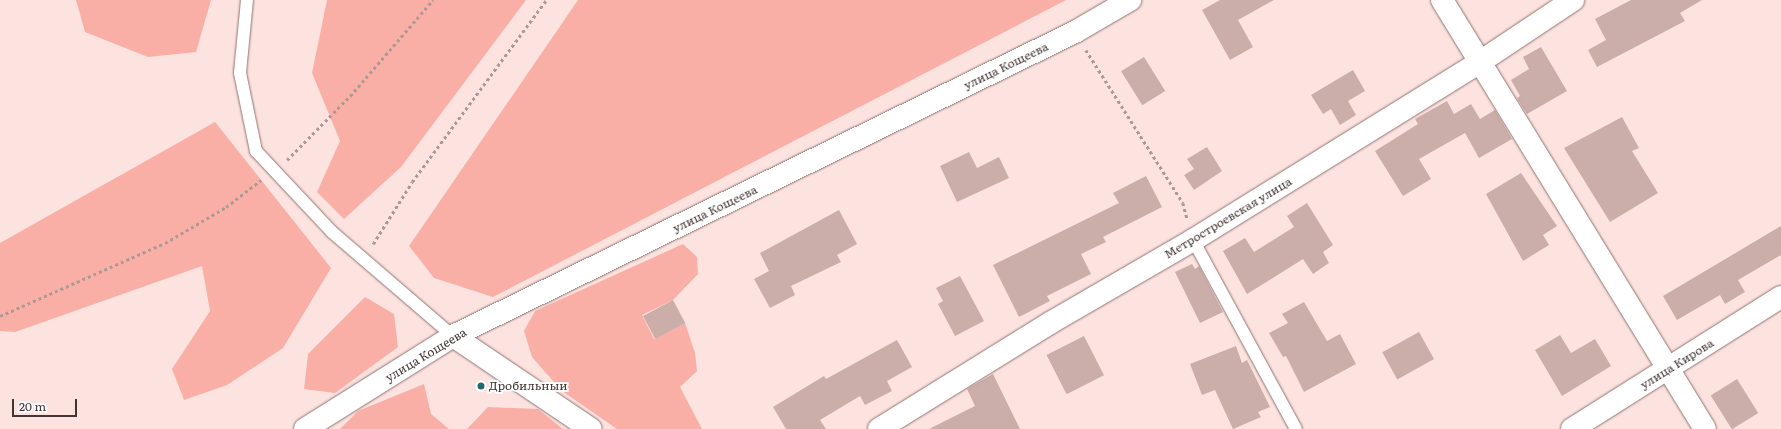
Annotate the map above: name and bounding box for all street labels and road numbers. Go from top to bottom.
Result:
street label: улица Кощеева [961,39,1051,93]
street label: Метростроевская улица [1162,174,1294,262]
street label: улица Кощеева [670,182,760,236]
street label: улица Кощеева [383,325,469,385]
street label: улица Кирова [1638,336,1716,392]

